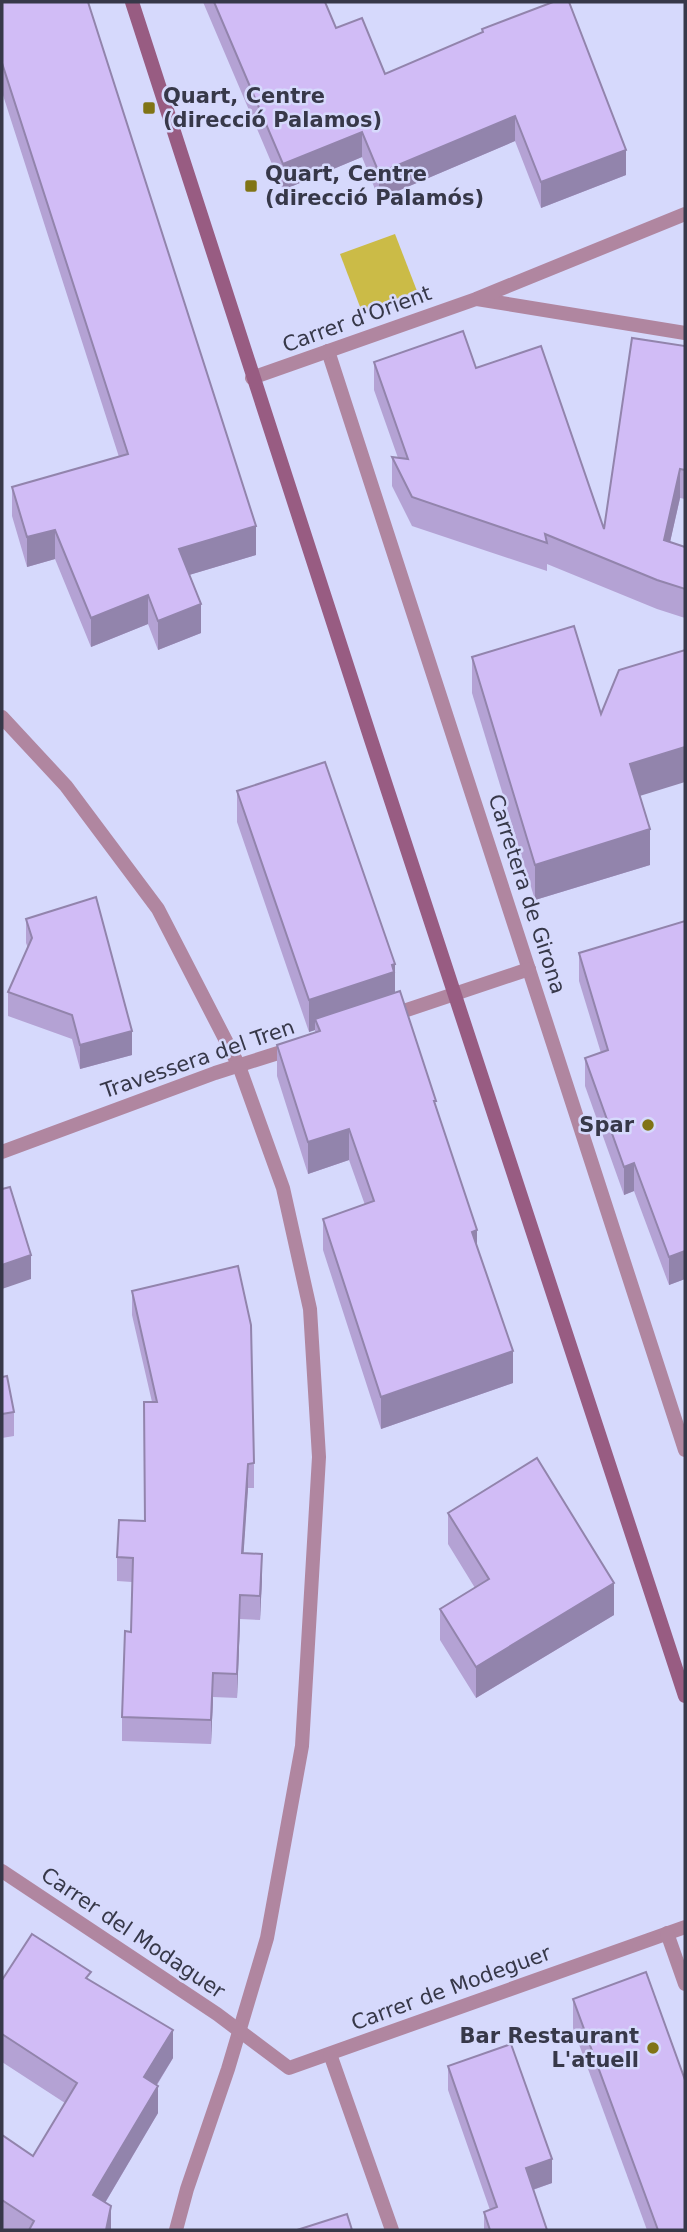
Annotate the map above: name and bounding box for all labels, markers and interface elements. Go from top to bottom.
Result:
place label: Quart, Centre (direcció Palamos) [163,84,382,132]
marker: Quart, Centre (direcció Palamos) [141,100,157,116]
place label: Quart, Centre (direcció Palamós) [265,162,484,210]
marker: Quart, Centre (direcció Palamós) [243,178,259,194]
street label: Carrer d'Orient [279,281,435,357]
street label: Carretera de Girona [483,791,571,997]
street label: Travessera del Tren [97,1015,298,1104]
place label: Spar [579,1113,635,1137]
marker: Spar [640,1117,656,1133]
street label: Carrer del Modaguer [37,1863,230,2004]
street label: Carrer de Modeguer [348,1941,554,2035]
place label: Bar Restaurant L'atuell [460,2024,639,2072]
marker: Bar Restaurant L'atuell [645,2040,661,2056]

